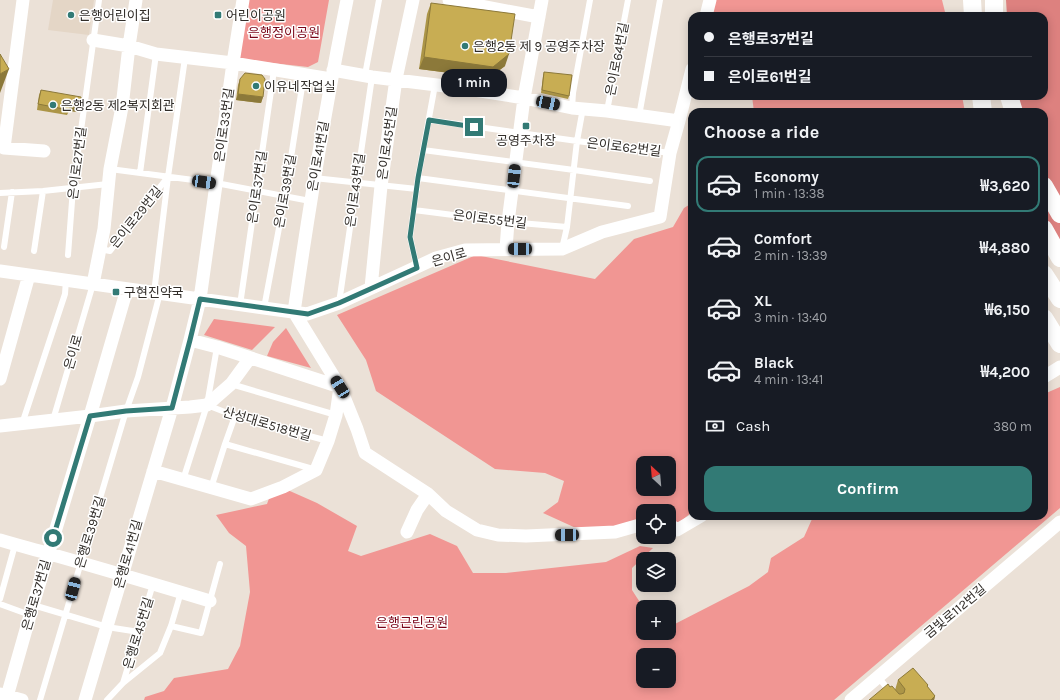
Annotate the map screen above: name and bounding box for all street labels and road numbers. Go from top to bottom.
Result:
street label: 은이로64번길 [603,21,631,97]
street label: 은이로33번길 [211,87,237,163]
street label: 은이로45번길 [374,105,400,181]
street label: 은이로41번길 [304,120,332,192]
street label: 은이로27번길 [65,126,89,200]
street label: 은이로62번길 [586,135,662,159]
street label: 은이로37번길 [244,150,270,224]
street label: 은이로43번길 [342,152,368,228]
street label: 은이로39번길 [271,153,299,229]
street label: 은이로29번길 [107,183,165,251]
street label: 은이로55번길 [452,207,528,231]
street label: 은이로 [430,245,468,269]
street label: 은이로 [61,333,85,371]
street label: 산성대로518번길 [221,404,313,444]
street label: 은행로39번길 [72,494,108,570]
street label: 은행로41번길 [111,518,145,590]
street label: 은행로37번길 [19,558,53,632]
street label: 금빛로112번길 [921,581,989,641]
street label: 은행로45번길 [120,595,156,671]

